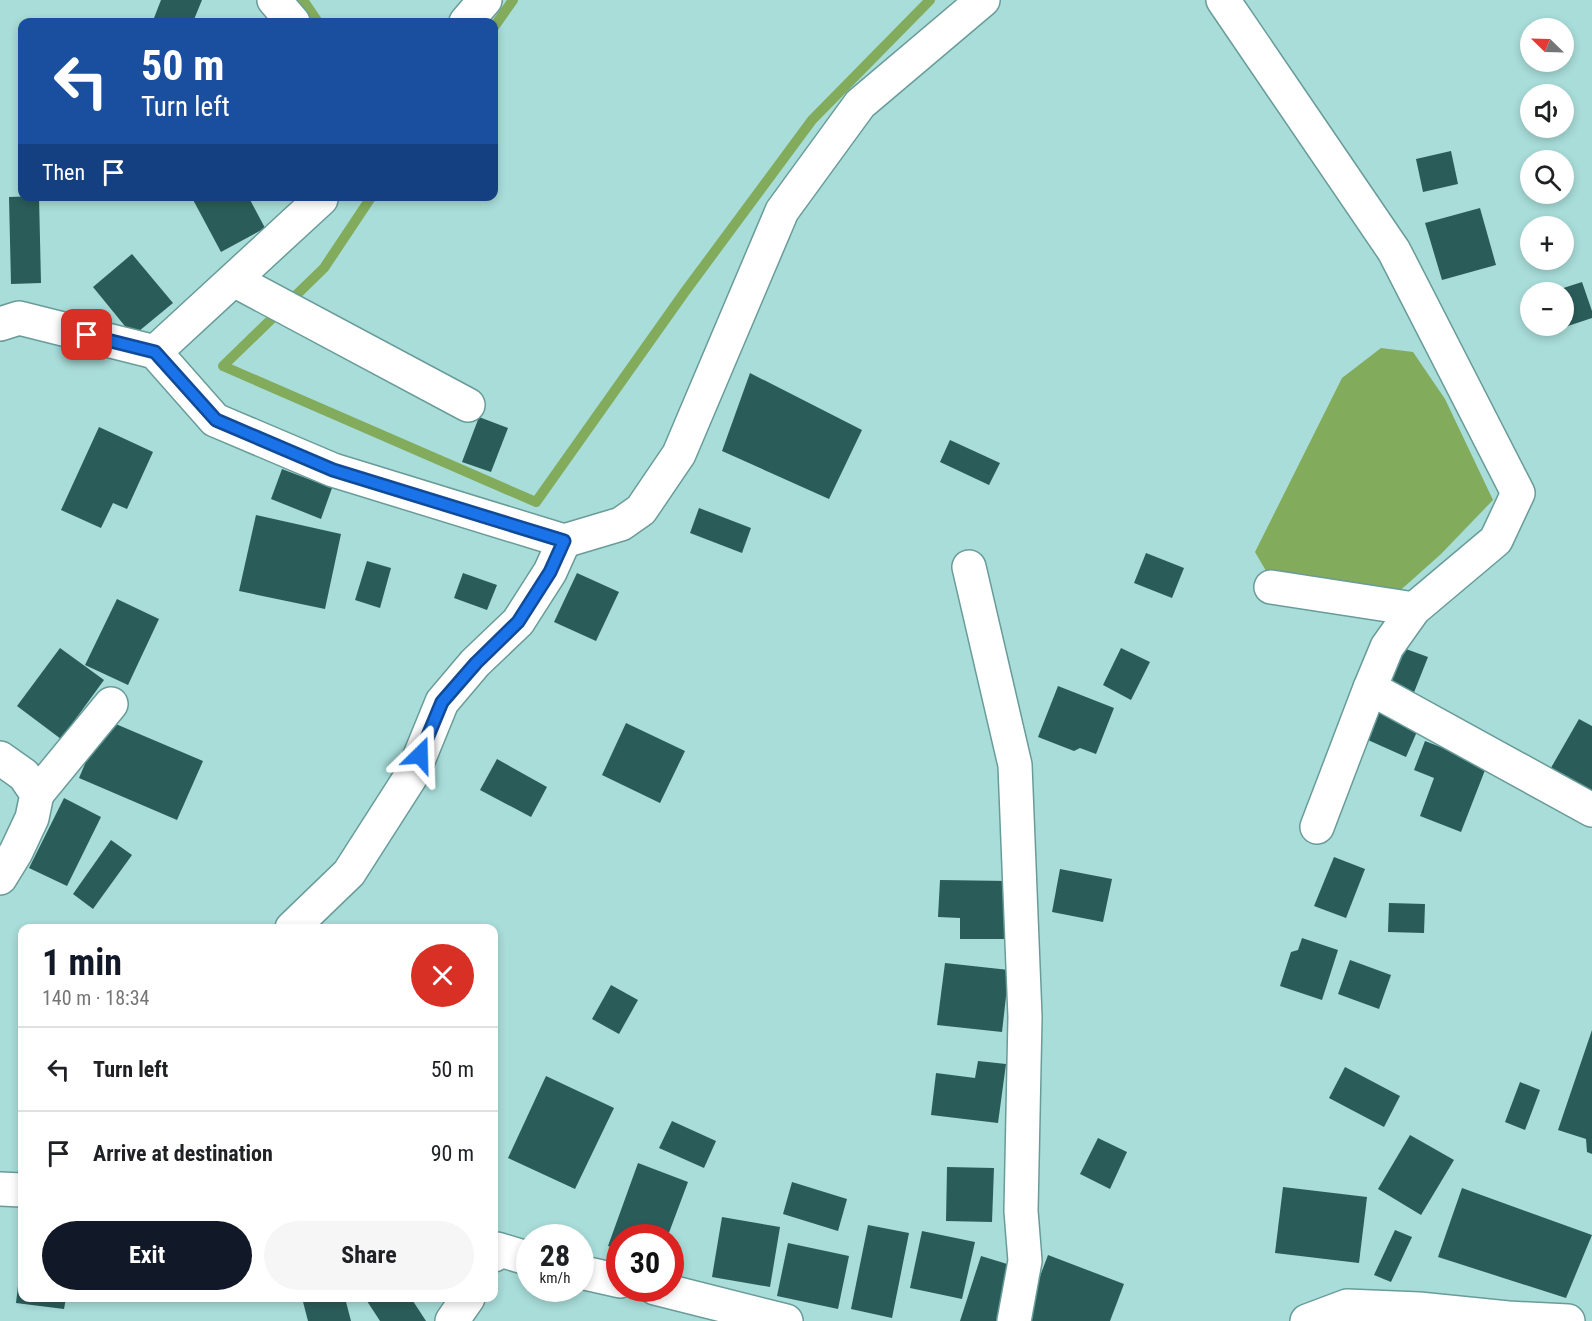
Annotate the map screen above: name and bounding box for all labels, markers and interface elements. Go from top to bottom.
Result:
north arrow [1520,18,1574,72]
map controls [1520,18,1574,336]
text: 50 m [141,41,224,90]
icon: left [42,42,120,120]
button: sound [1520,84,1574,138]
text: Turn left [141,91,230,123]
button: search [1520,150,1574,204]
icon: arrive [97,156,130,189]
text: Then [42,160,85,185]
button: + [1520,216,1574,270]
button: − [1520,282,1574,336]
pin [61,309,112,360]
icon: arrive [70,318,103,351]
position arrow [388,723,452,787]
text: 1 min [42,942,122,984]
button: close [411,944,474,1007]
text: 140 m · 18:34 [42,986,149,1010]
icon: left [42,1053,75,1086]
text: Turn left [93,1057,168,1082]
text: 50 m [431,1057,474,1082]
icon: arrive [42,1137,75,1170]
text: Arrive at destination [93,1141,273,1166]
text: 90 m [431,1141,474,1166]
button: Exit [42,1221,252,1290]
button: Share [264,1221,474,1290]
speed limit sign: 30 [606,1224,684,1302]
text: 28 [540,1238,570,1273]
text: km/h [540,1269,570,1287]

